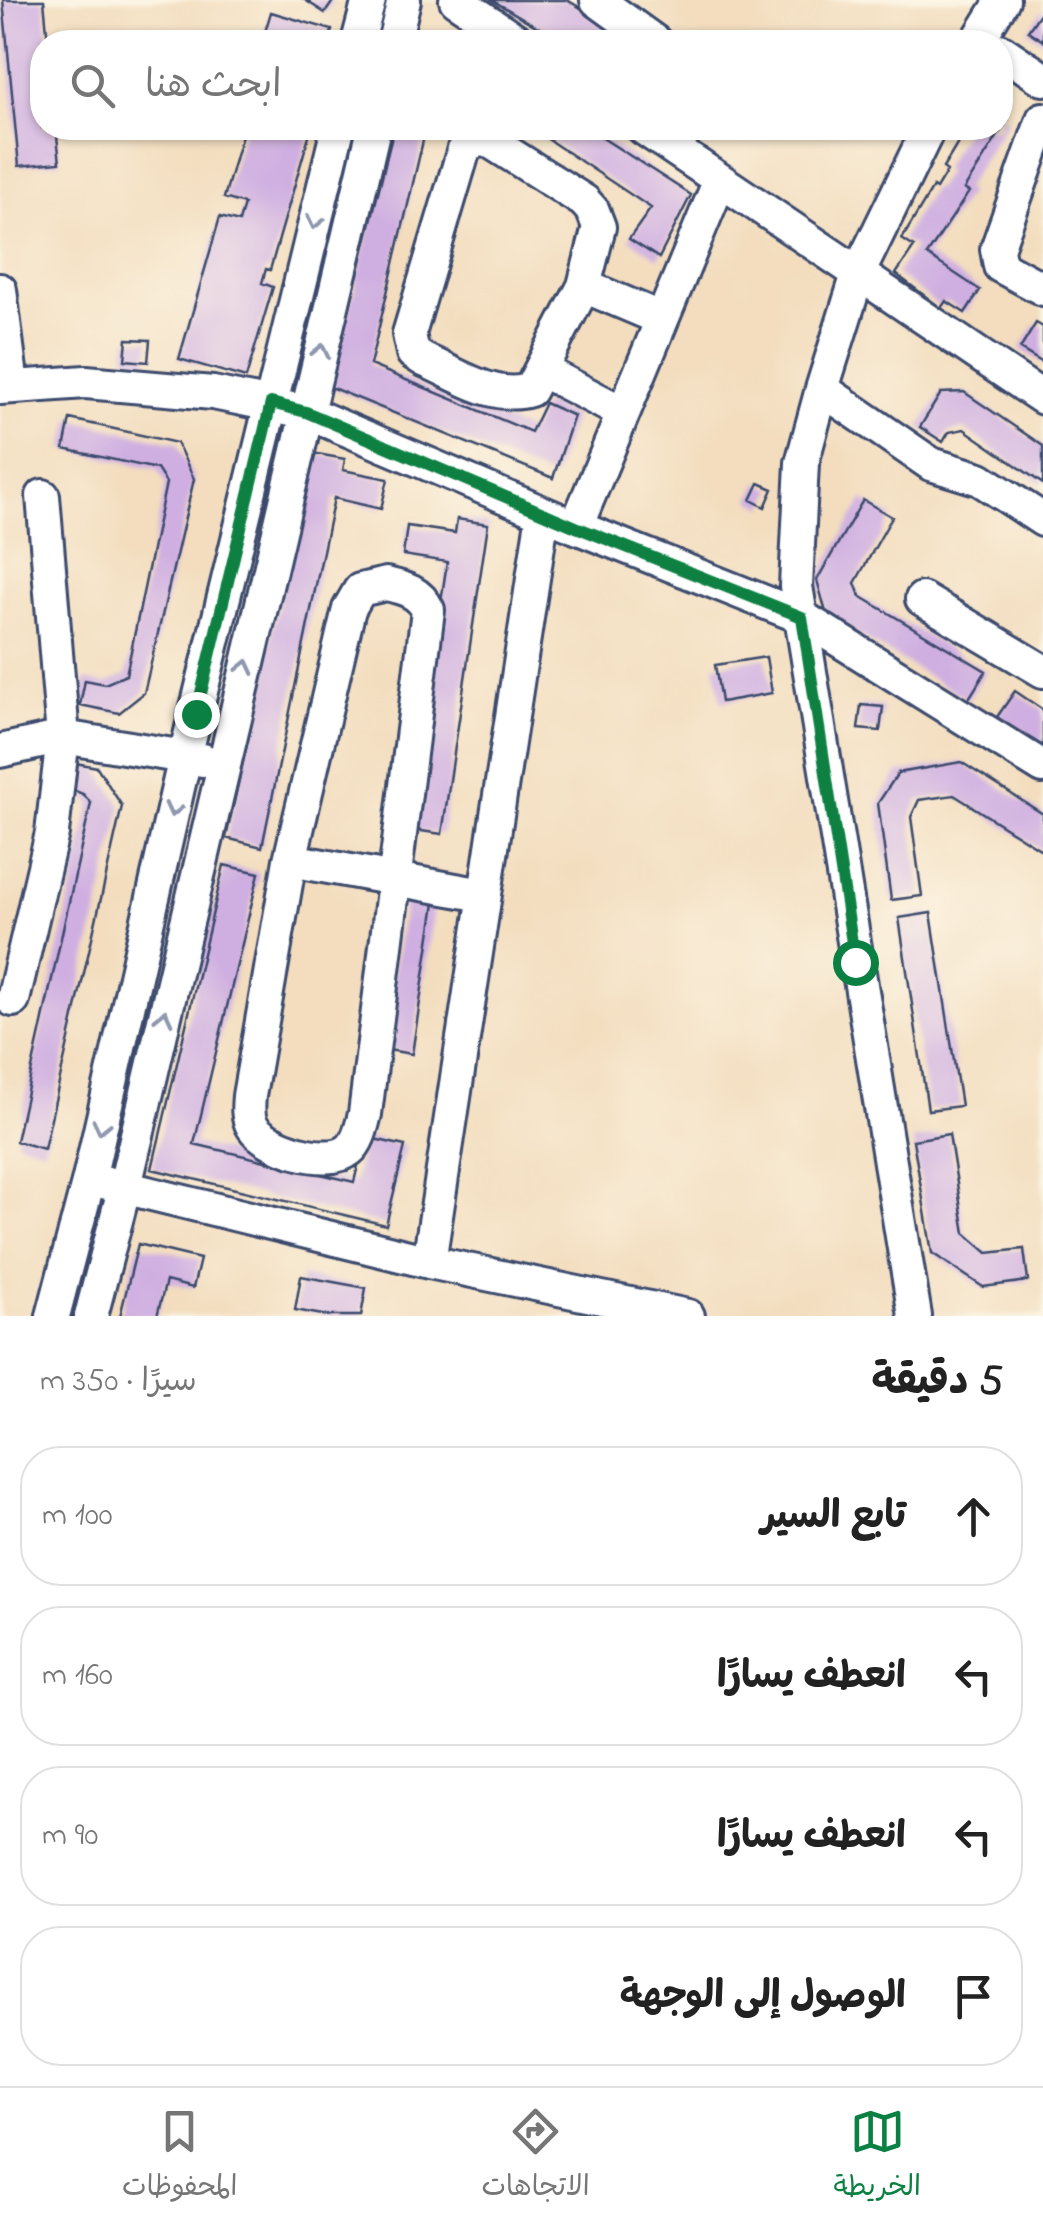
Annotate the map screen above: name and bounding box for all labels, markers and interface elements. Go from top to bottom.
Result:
search box [30,30,1013,140]
icon: search [65,58,120,113]
text: ابحث هنا [145,59,282,115]
one-way arrow [305,213,326,230]
one-way arrow [309,343,330,360]
one-way arrow [234,659,255,676]
route end [174,692,220,738]
one-way arrow [164,801,185,818]
route start [833,940,879,986]
one-way arrow [152,1009,173,1026]
one-way arrow [92,1118,113,1135]
text: 5 دقيقة [872,1352,1003,1413]
text: سيرًا · 350 m [40,1359,197,1406]
icon: ahead [946,1489,1001,1544]
text: تابع السير [761,1490,906,1546]
text: 100 m [42,1493,113,1540]
icon: left [946,1649,1001,1704]
text: انعطف يسارًا [717,1650,906,1706]
text: 160 m [42,1653,113,1700]
icon: left [946,1809,1001,1864]
text: انعطف يسارًا [717,1810,906,1866]
text: 90 m [42,1813,98,1860]
icon: arrive [946,1969,1001,2024]
text: الوصول إلى الوجهة [620,1970,906,2026]
tab: المحفوظات [122,2104,237,2210]
tab: الاتجاهات [481,2104,590,2210]
tab: الخريطة [834,2104,921,2210]

